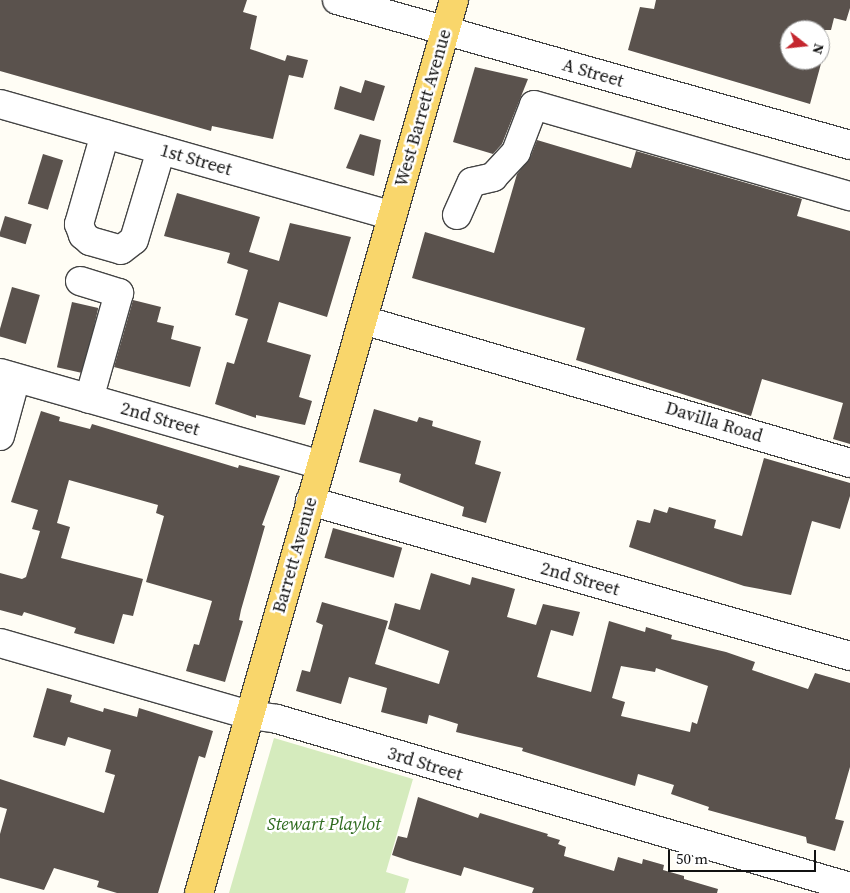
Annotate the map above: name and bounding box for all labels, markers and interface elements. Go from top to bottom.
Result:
north arrow [780,20,830,70]
street label: West Barrett Avenue [390,27,456,189]
text: N [807,41,829,57]
street label: A Street [560,54,626,92]
street label: 1st Street [158,140,234,180]
street label: 2nd Street [118,397,202,441]
street label: Davilla Road [663,397,765,447]
street label: Barrett Avenue [268,494,322,616]
street label: 2nd Street [538,557,622,601]
street label: 3rd Street [385,742,465,786]
park label: Stewart Playlot [267,813,381,835]
scale bar [670,840,818,872]
text: 50 m [676,848,708,869]

